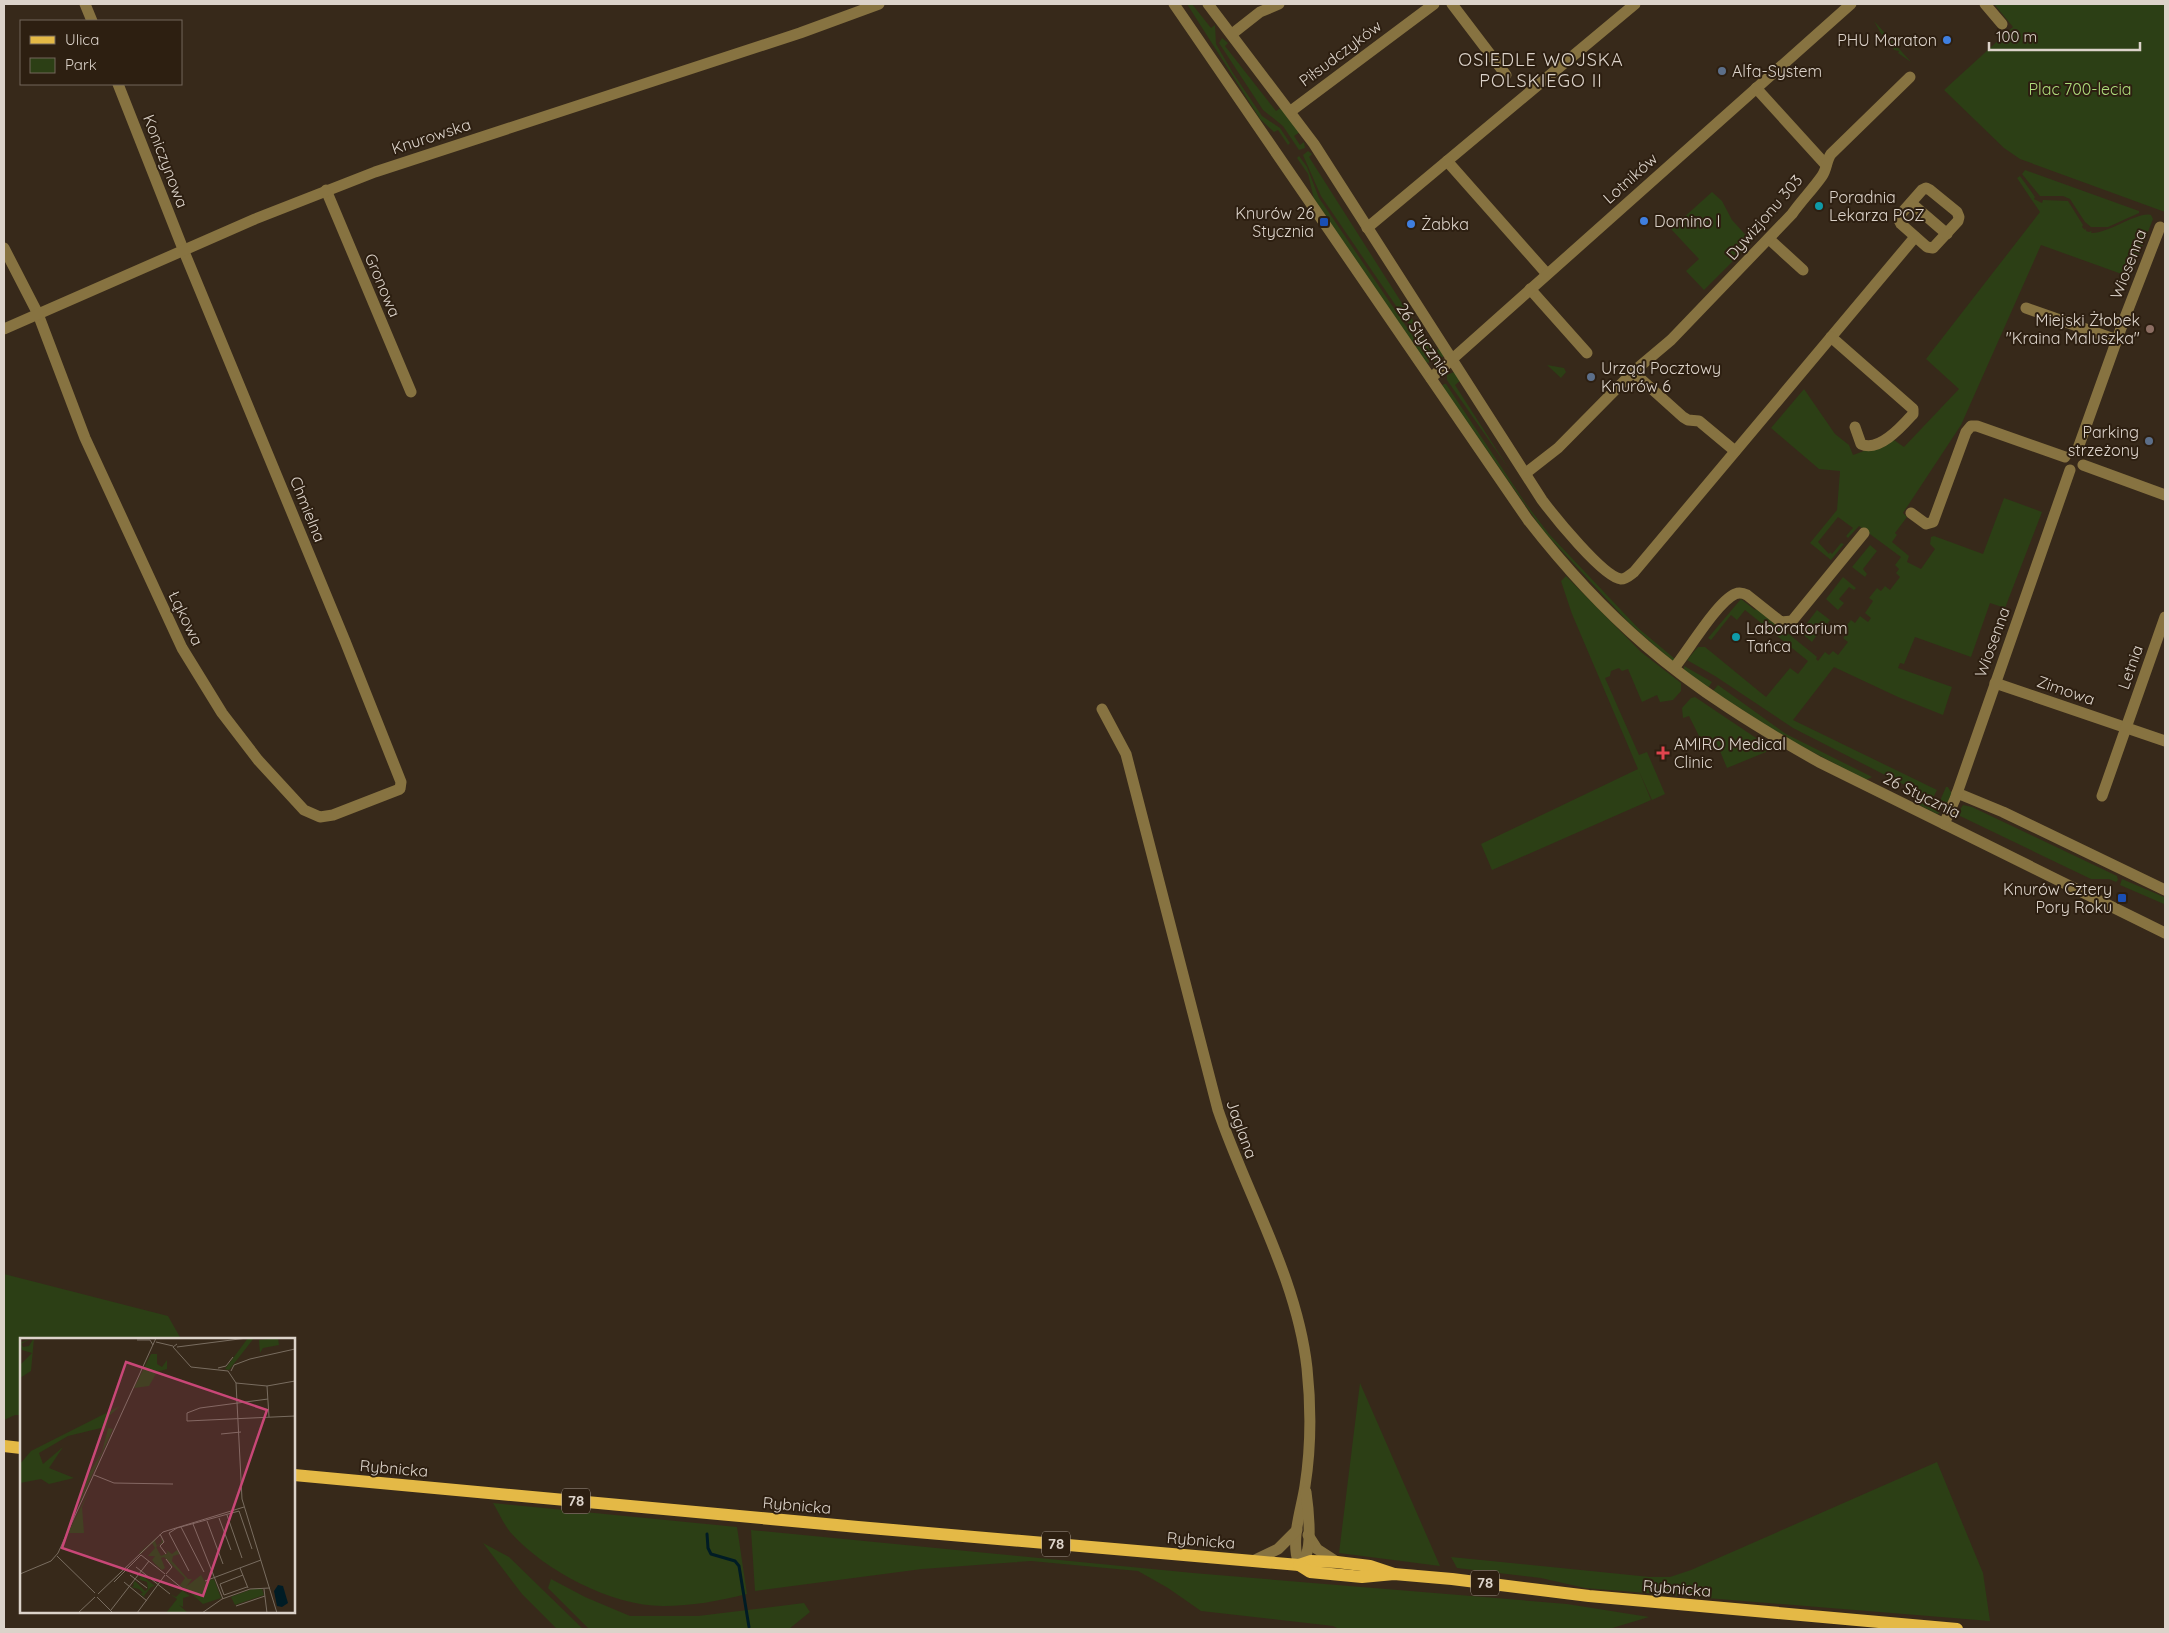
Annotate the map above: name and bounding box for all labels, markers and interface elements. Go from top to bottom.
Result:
street label: Piłsudczyków [1295,15,1385,91]
legend [20,20,182,85]
scale bar [1989,20,2140,52]
text: 100 m [1996,27,2037,46]
text: Ulica [65,30,99,49]
place label: PHU Maraton [1837,30,1937,50]
marker: PHU Maraton [1941,34,1953,46]
district label: OSIEDLE WOJSKA POLSKIEGO II [1458,48,1624,92]
text: Park [65,55,97,74]
place label: Alfa-System [1732,61,1822,81]
marker: Alfa-System [1716,65,1728,77]
park label: Plac 700-lecia [2028,79,2132,99]
street label: Koniczynowa [139,111,193,211]
street label: Knurowska [389,114,473,158]
street label: Lotników [1599,148,1661,208]
street label: Dywizjonu 303 [1721,170,1807,264]
place label: Poradnia Lekarza POZ [1829,187,1925,225]
marker: Poradnia Lekarza POZ [1813,200,1825,212]
place label: Knurów 26 Stycznia [1235,203,1314,241]
place label: Domino I [1654,211,1721,231]
place label: Żabka [1421,214,1469,234]
marker: Domino I [1638,215,1650,227]
marker: Knurów 26 Stycznia [1318,216,1330,228]
marker: Żabka [1405,218,1417,230]
street label: Wiosenna [2106,226,2150,302]
street label: Gronowa [361,250,405,320]
street label: 26 Stycznia [1392,299,1456,379]
place label: Miejski Żłobek "Kraina Maluszka" [2006,310,2140,348]
marker: Miejski Żłobek "Kraina Maluszka" [2144,323,2156,335]
place label: Urząd Pocztowy Knurów 6 [1601,358,1721,396]
marker: Urząd Pocztowy Knurów 6 [1585,371,1597,383]
place label: Parking strzeżony [2068,422,2139,460]
marker: Parking strzeżony [2143,435,2155,447]
street label: Chmielna [286,473,330,545]
street label: Łąkowa [164,587,208,649]
street label: Wiosenna [1970,604,2014,680]
place label: Laboratorium Tańca [1746,618,1848,656]
marker: Laboratorium Tańca [1730,631,1742,643]
street label: Letnia [2113,642,2147,692]
street label: Zimowa [2034,671,2098,709]
place label: AMIRO Medical Clinic [1674,734,1786,772]
marker: AMIRO Medical Clinic [1656,746,1670,760]
street label: 26 Stycznia [1880,768,1964,822]
place label: Knurów Cztery Pory Roku [2003,879,2112,917]
marker: Knurów Cztery Pory Roku [2116,892,2128,904]
street label: Jaglana [1222,1097,1262,1161]
inset map [20,1338,295,1613]
street label: Rybnicka [359,1455,429,1481]
road number: 78 [562,1488,590,1514]
street label: Rybnicka [762,1492,832,1518]
street label: Rybnicka [1166,1527,1236,1553]
road number: 78 [1042,1532,1070,1556]
road number: 78 [1471,1570,1499,1596]
street label: Rybnicka [1642,1575,1712,1601]

